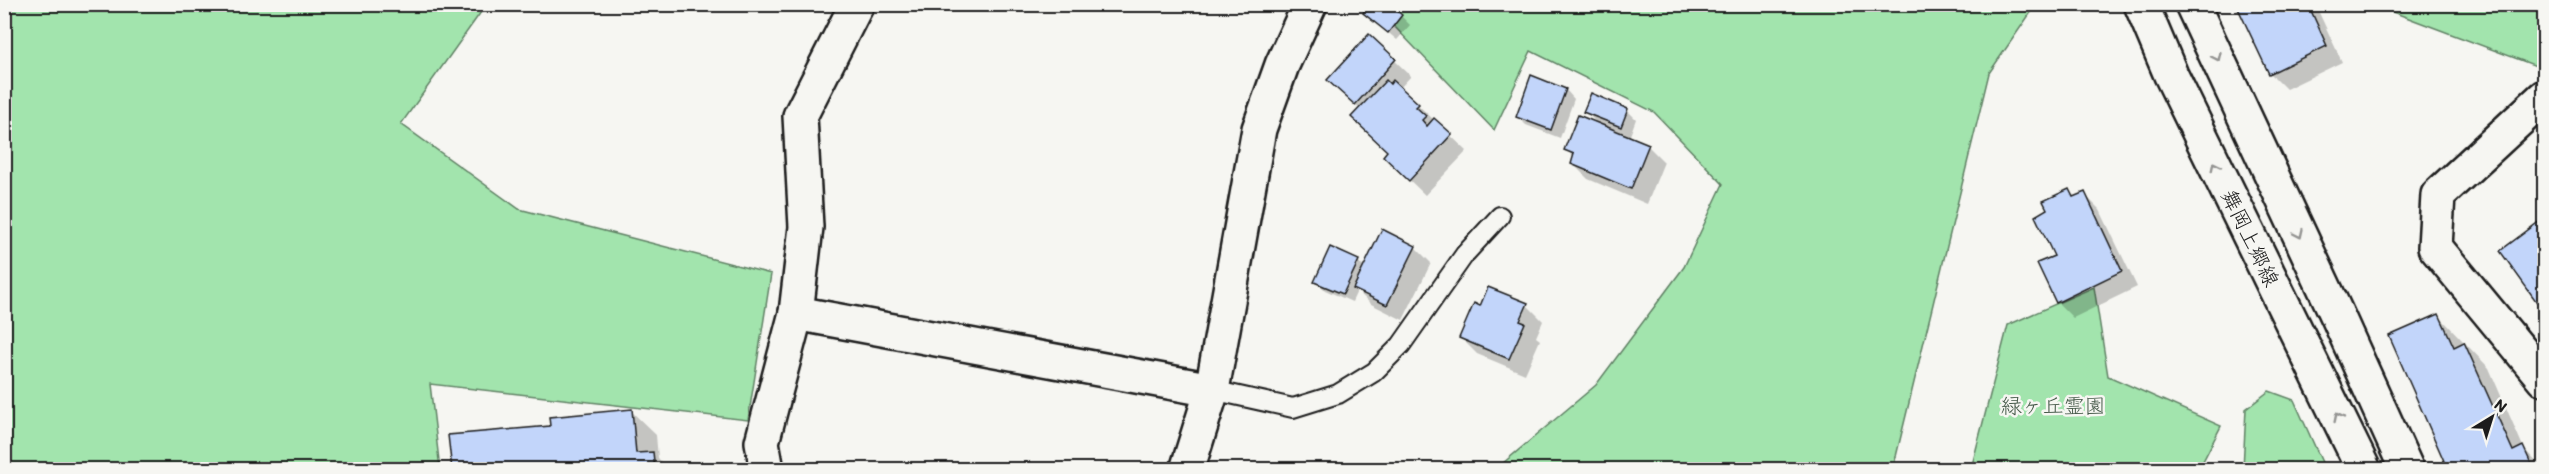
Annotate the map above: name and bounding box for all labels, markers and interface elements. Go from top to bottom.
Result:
one-way arrow [2209,51,2221,62]
one-way arrow [2211,162,2223,173]
street label: 舞岡上郷線 [2216,185,2285,290]
one-way arrow [2292,228,2304,239]
north arrow [2462,387,2522,447]
park label: 緑ヶ丘霊園 [2001,393,2106,418]
text: N [2491,395,2511,416]
one-way arrow [2334,412,2345,423]

